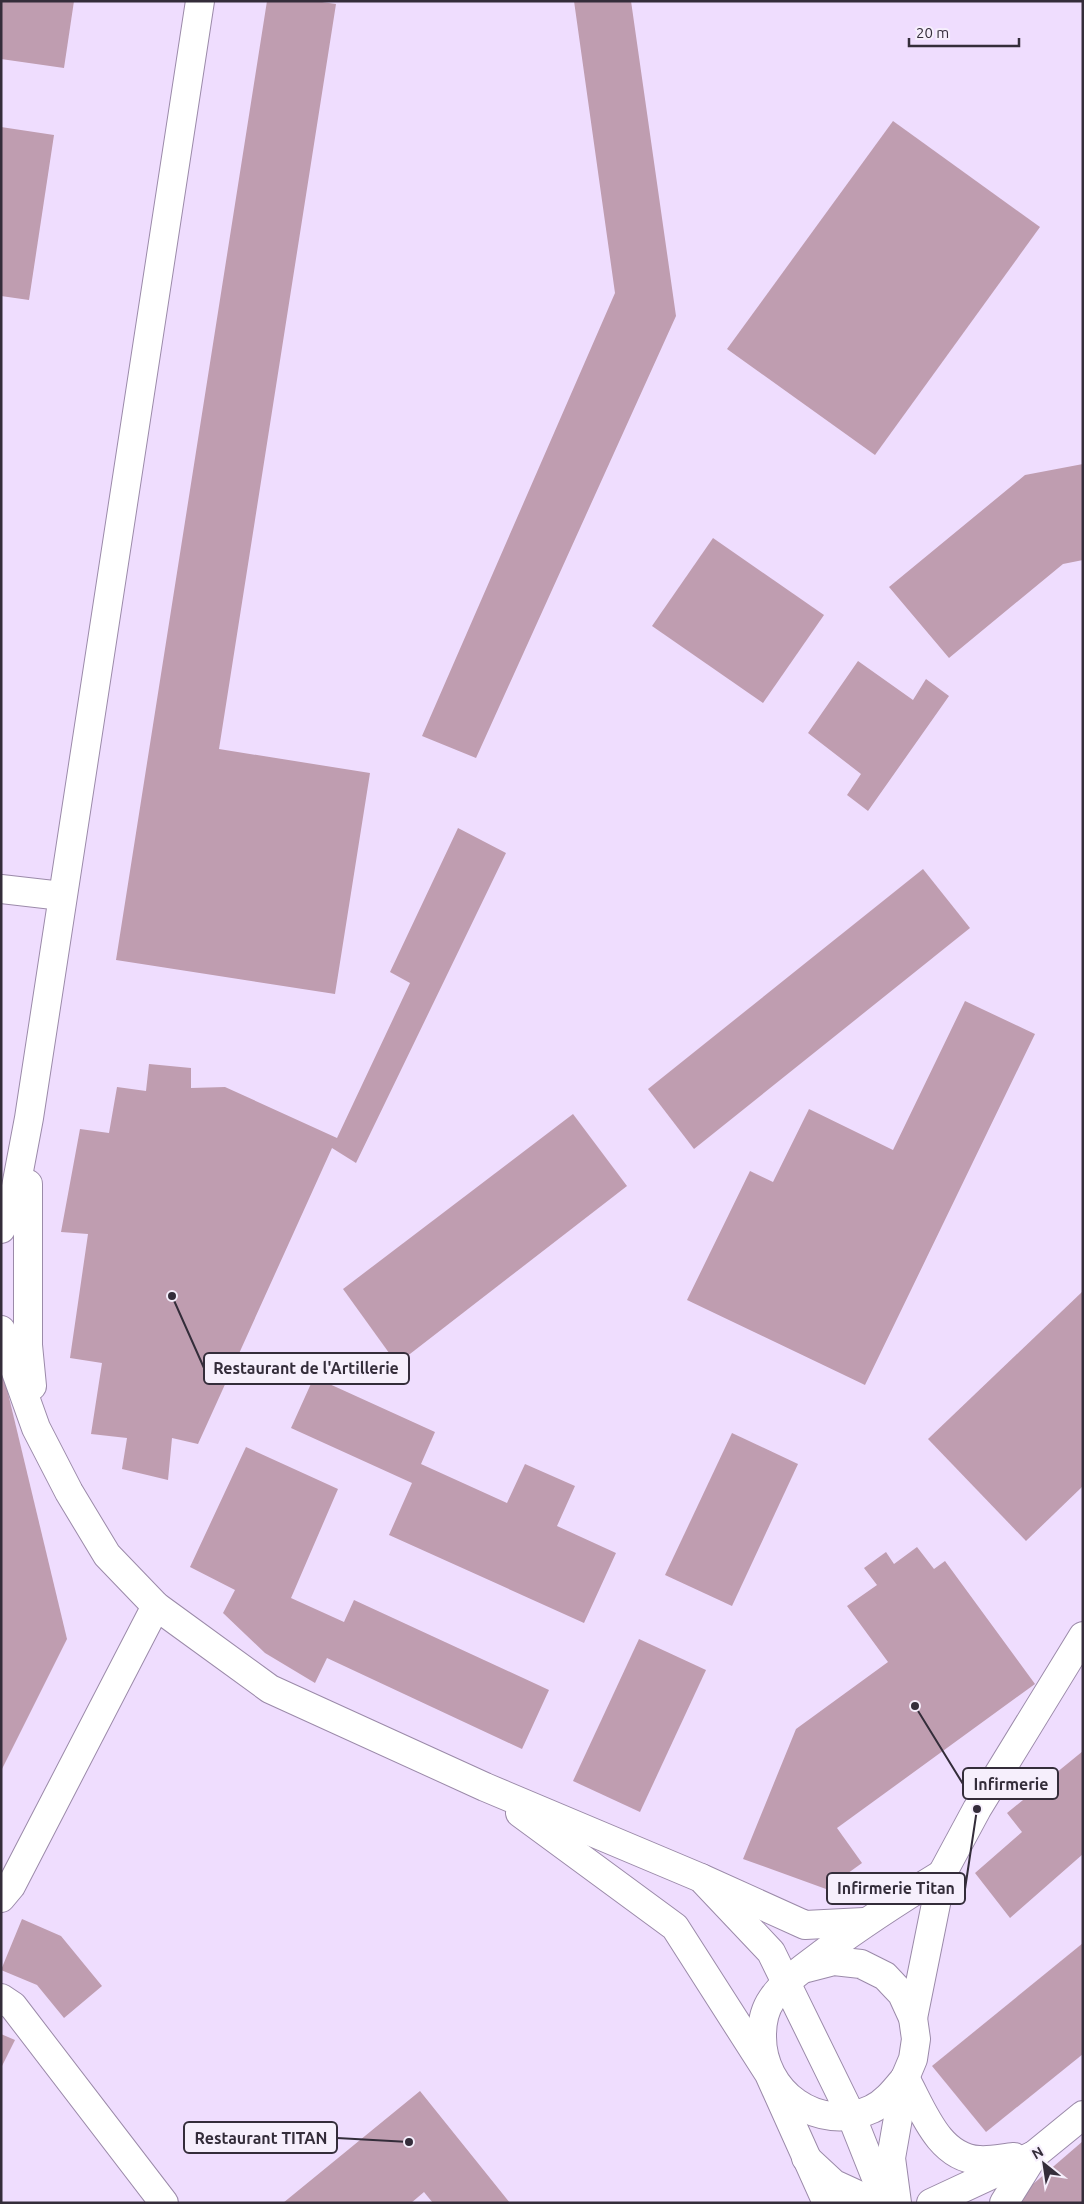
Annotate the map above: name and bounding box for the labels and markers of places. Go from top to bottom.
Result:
callout: Restaurant de l'Artillerie [204,1353,409,1384]
callout: Infirmerie [963,1768,1058,1799]
callout: Infirmerie Titan [827,1873,965,1904]
callout: Restaurant TITAN [184,2122,337,2153]

